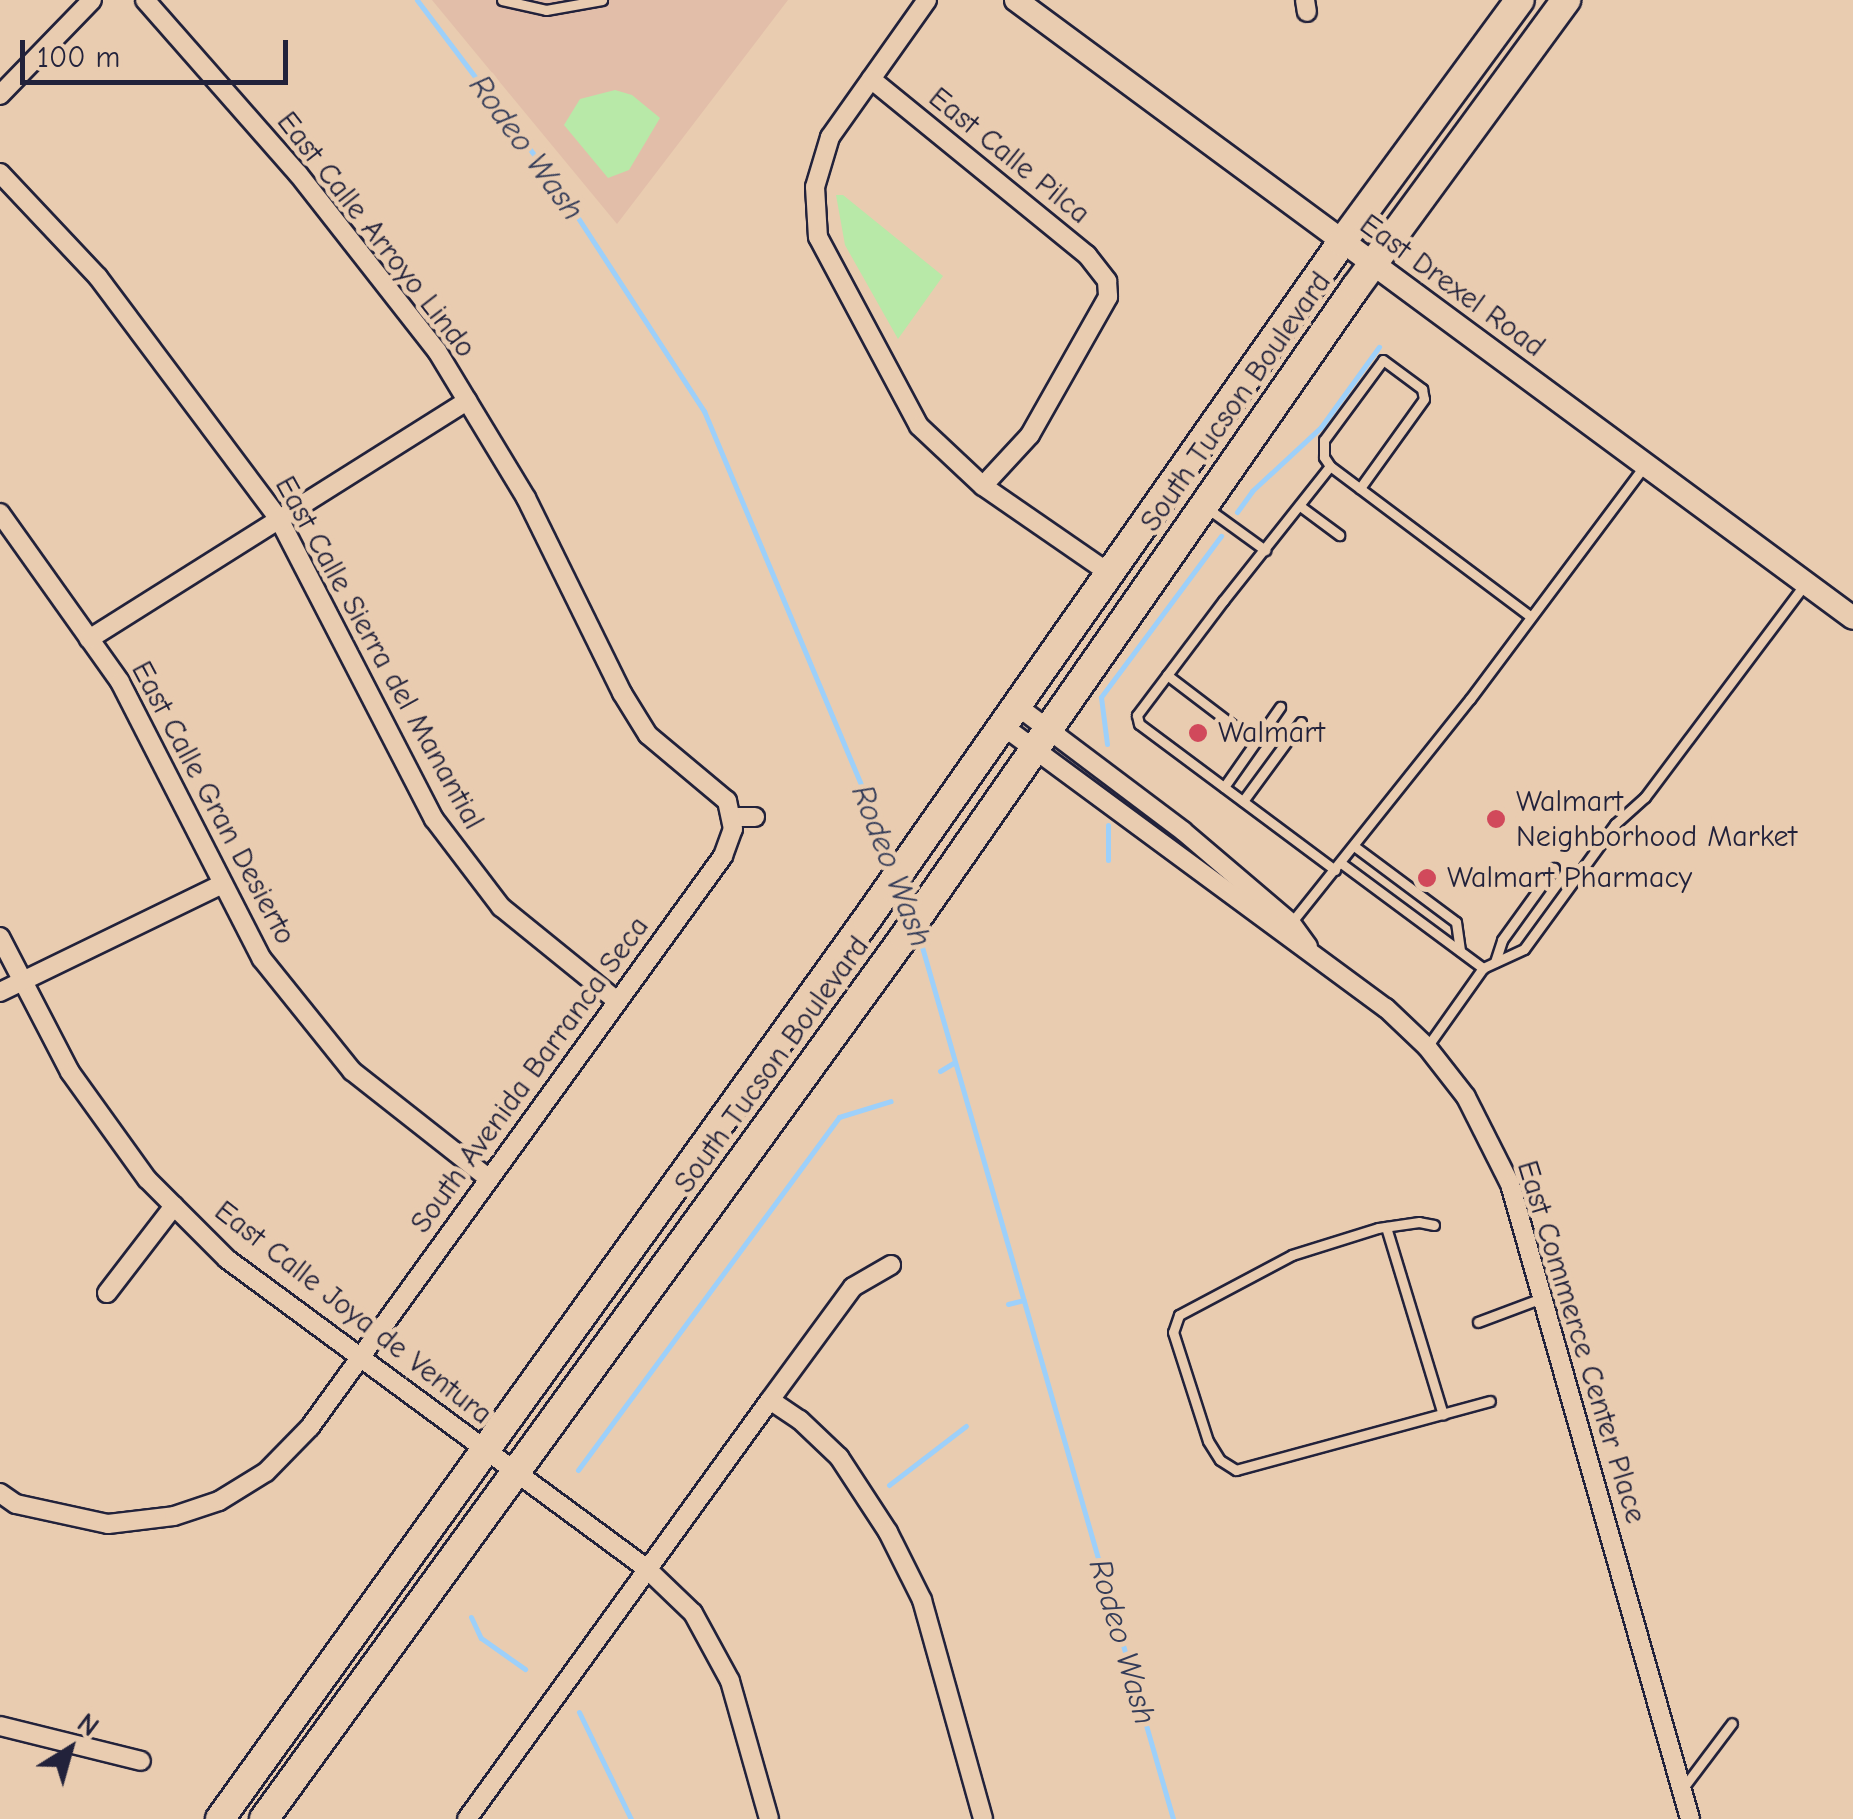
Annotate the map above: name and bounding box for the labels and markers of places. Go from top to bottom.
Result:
place label: Walmart [1218,715,1325,751]
marker: Walmart [1187,722,1209,744]
place label: Walmart Neighborhood Market [1516,784,1797,854]
marker: Walmart Neighborhood Market [1485,808,1507,830]
place label: Walmart Pharmacy [1447,860,1692,896]
marker: Walmart Pharmacy [1416,867,1438,889]

